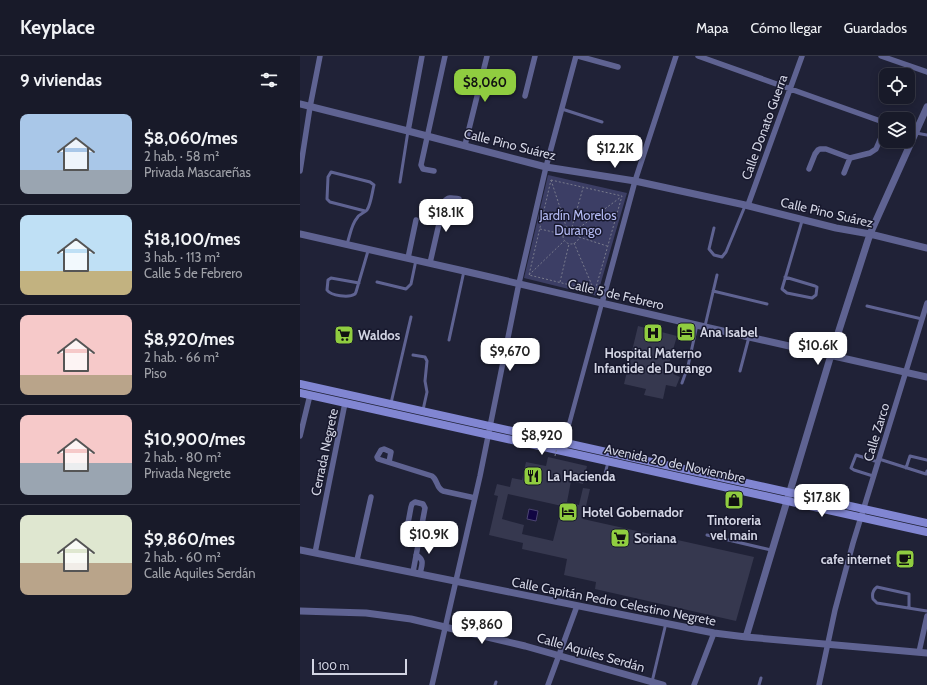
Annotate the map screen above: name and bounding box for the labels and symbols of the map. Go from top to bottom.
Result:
pin: $8,060 [452,69,518,103]
street label: Calle Donato Guerra [738,72,791,182]
street label: Calle Pino Suárez [462,125,558,163]
pin: $12.2K [582,135,648,169]
street label: Calle Pino Suárez [779,194,875,230]
pin: $18.1K [413,199,479,233]
park label: Jardín Morelos Durango [538,207,617,238]
street label: Calle 5 de Febrero [566,275,666,313]
hotel icon: Ana Isabel [675,321,697,343]
hospital icon: Hospital Materno Infantide de Durango [642,322,664,344]
supermarket icon: Waldos [333,324,355,346]
place label: Ana Isabel [700,324,758,340]
place label: Waldos [358,327,401,343]
pin: $10.6K [785,332,851,366]
pin: $9,670 [477,338,543,372]
place label: Hospital Materno Infantide de Durango [594,345,713,376]
street label: Calle Zarco [860,401,892,463]
street label: Cerrada Negrete [307,407,341,497]
pin: $8,920 [509,422,575,456]
street label: Avenida 20 de Noviembre [603,440,747,486]
restaurant icon: La Hacienda [522,465,544,487]
place label: La Hacienda [547,468,616,484]
pin: $17.8K [789,484,855,518]
shop icon: Tintoreria vel main [723,489,745,511]
hotel icon: Hotel Gobernador [557,501,579,523]
place label: Hotel Gobernador [582,504,684,520]
place label: Tintoreria vel main [707,512,761,543]
pin: $10.9K [396,521,462,555]
supermarket icon: Soriana [609,527,631,549]
place label: Soriana [634,530,677,546]
cafe icon: cafe internet [894,548,916,570]
place label: cafe internet [821,551,892,567]
street label: Calle Capitán Pedro Celestino Negrete [510,573,718,629]
pin: $9,860 [449,611,515,645]
street label: Calle Aquiles Serdán [535,629,647,675]
scale bar [312,657,407,676]

